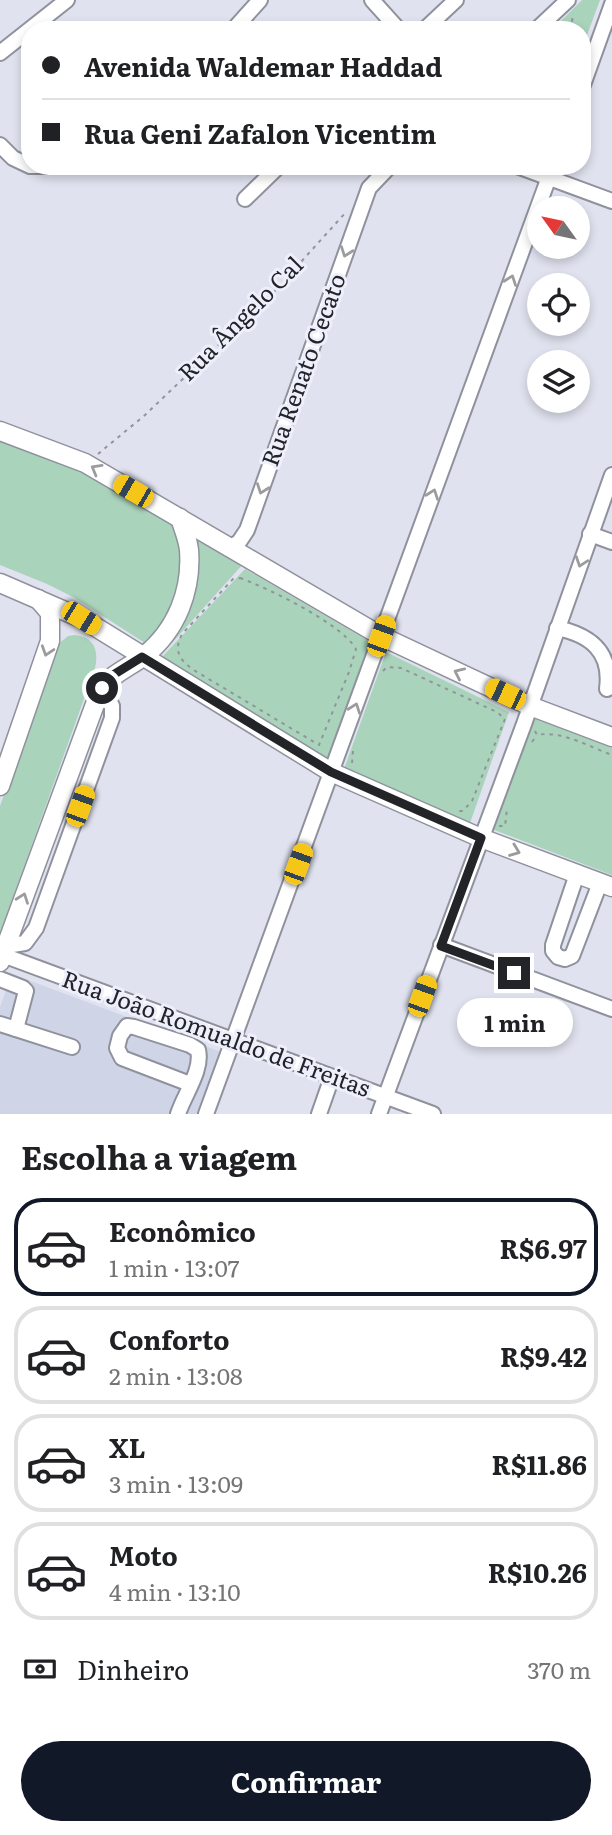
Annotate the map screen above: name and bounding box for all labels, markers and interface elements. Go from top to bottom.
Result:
text: Avenida Waldemar Haddad [84,46,442,85]
text: Rua Geni Zafalon Vicentim [84,113,436,152]
north arrow [527,196,590,259]
map controls [527,196,590,413]
one-way arrow [341,245,355,257]
street label: Rua Ângelo Cal [169,247,310,388]
street label: Rua Renato Cecato [251,268,353,470]
button: locate [527,273,590,336]
one-way arrow [503,275,517,287]
button: layers [527,350,590,413]
one-way arrow [90,464,103,477]
car [110,471,157,511]
one-way arrow [256,483,270,495]
one-way arrow [425,488,439,500]
one-way arrow [575,555,589,567]
car [58,598,105,638]
car [364,613,399,659]
one-way arrow [40,645,55,657]
one-way arrow [454,667,466,681]
route start [86,672,118,704]
car [482,676,529,712]
one-way arrow [347,702,361,714]
car [63,783,98,829]
car [281,841,316,887]
one-way arrow [509,842,521,856]
one-way arrow [15,893,29,905]
route end [498,957,530,989]
street label: Rua João Romualdo de Freitas [58,960,375,1104]
car [405,973,440,1019]
callout: 1 min [456,998,572,1046]
text: 1 min [484,1005,546,1039]
text: Escolha a viagem [21,1132,297,1180]
text: Econômico [109,1211,256,1250]
icon: car [25,1216,88,1279]
text: R$6.97 [500,1228,587,1267]
text: 1 min · 13:07 [109,1250,239,1284]
text: Conforto [109,1319,229,1358]
icon: car [25,1324,88,1387]
text: R$9.42 [500,1336,587,1375]
text: 2 min · 13:08 [109,1358,243,1392]
text: XL [109,1427,146,1466]
icon: car [25,1432,88,1495]
text: R$11.86 [492,1444,587,1483]
text: 3 min · 13:09 [109,1466,243,1500]
text: Moto [109,1535,178,1574]
icon: car [25,1540,88,1603]
text: R$10.26 [488,1552,587,1591]
text: 4 min · 13:10 [109,1574,240,1608]
text: Dinheiro [77,1649,189,1688]
icon: cash [21,1650,59,1688]
text: 370 m [527,1652,591,1686]
button: Confirmar [21,1741,591,1821]

